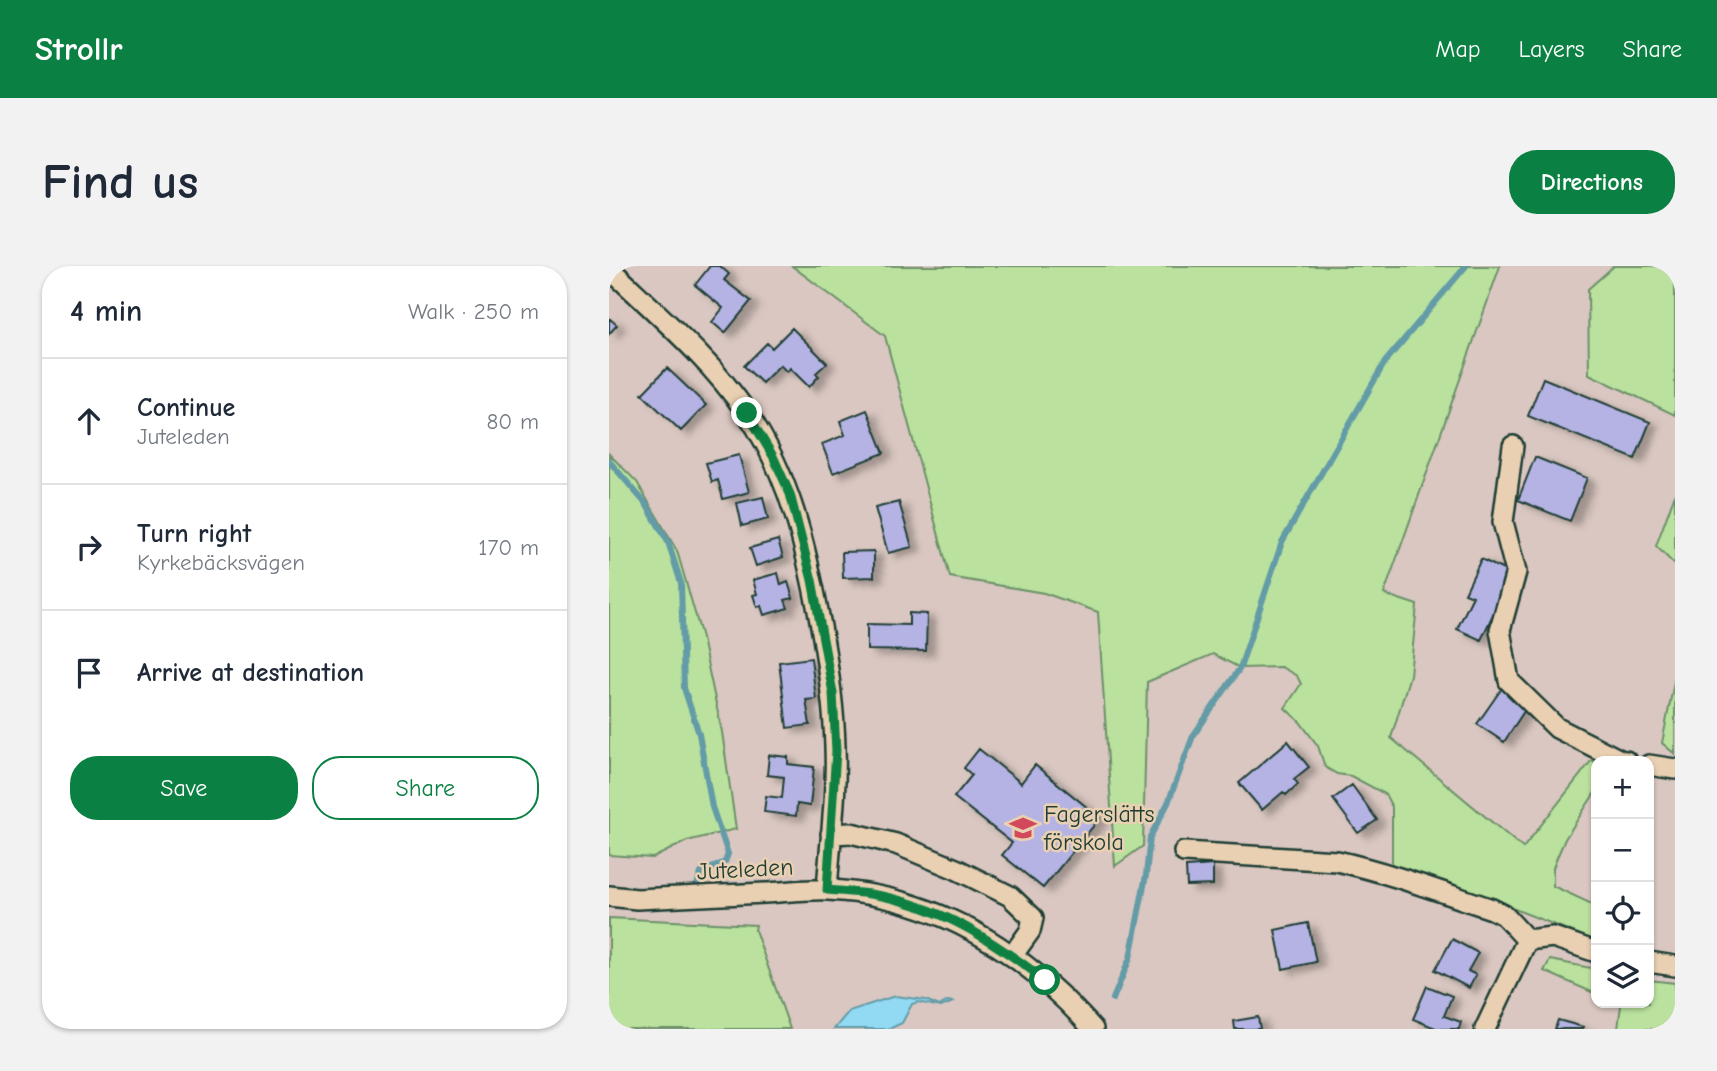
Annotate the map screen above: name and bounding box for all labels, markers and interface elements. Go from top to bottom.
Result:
text: Strollr [35,30,123,68]
text: Map [1435,35,1481,63]
text: Layers [1519,35,1584,63]
text: Share [1622,35,1682,63]
button: Directions [1509,150,1675,214]
text: Find us [42,154,198,210]
text: 4 min [70,294,142,329]
text: Walk · 250 m [408,298,539,325]
text: Continue [137,393,235,423]
route end [731,397,762,428]
icon: ahead [70,402,108,440]
text: 80 m [486,408,539,435]
text: Juteleden [137,423,230,450]
text: Turn right [137,519,251,549]
icon: right [70,528,108,566]
text: 170 m [478,534,539,561]
text: Kyrkebäcksvägen [137,549,305,576]
icon: arrive [70,654,108,692]
text: Arrive at destination [137,658,364,688]
button: Save [70,756,298,820]
button: Share [312,756,539,820]
map controls [1591,756,1654,1008]
button: + [1591,756,1654,819]
place label: Fagerslätts förskola [1043,800,1154,856]
school or university icon: Fagerslätts förskola [1008,813,1038,843]
button: − [1591,819,1654,882]
street label: Juteleden [696,852,794,886]
button: locate [1591,882,1654,945]
button: layers [1591,945,1654,1008]
route start [1029,964,1060,995]

